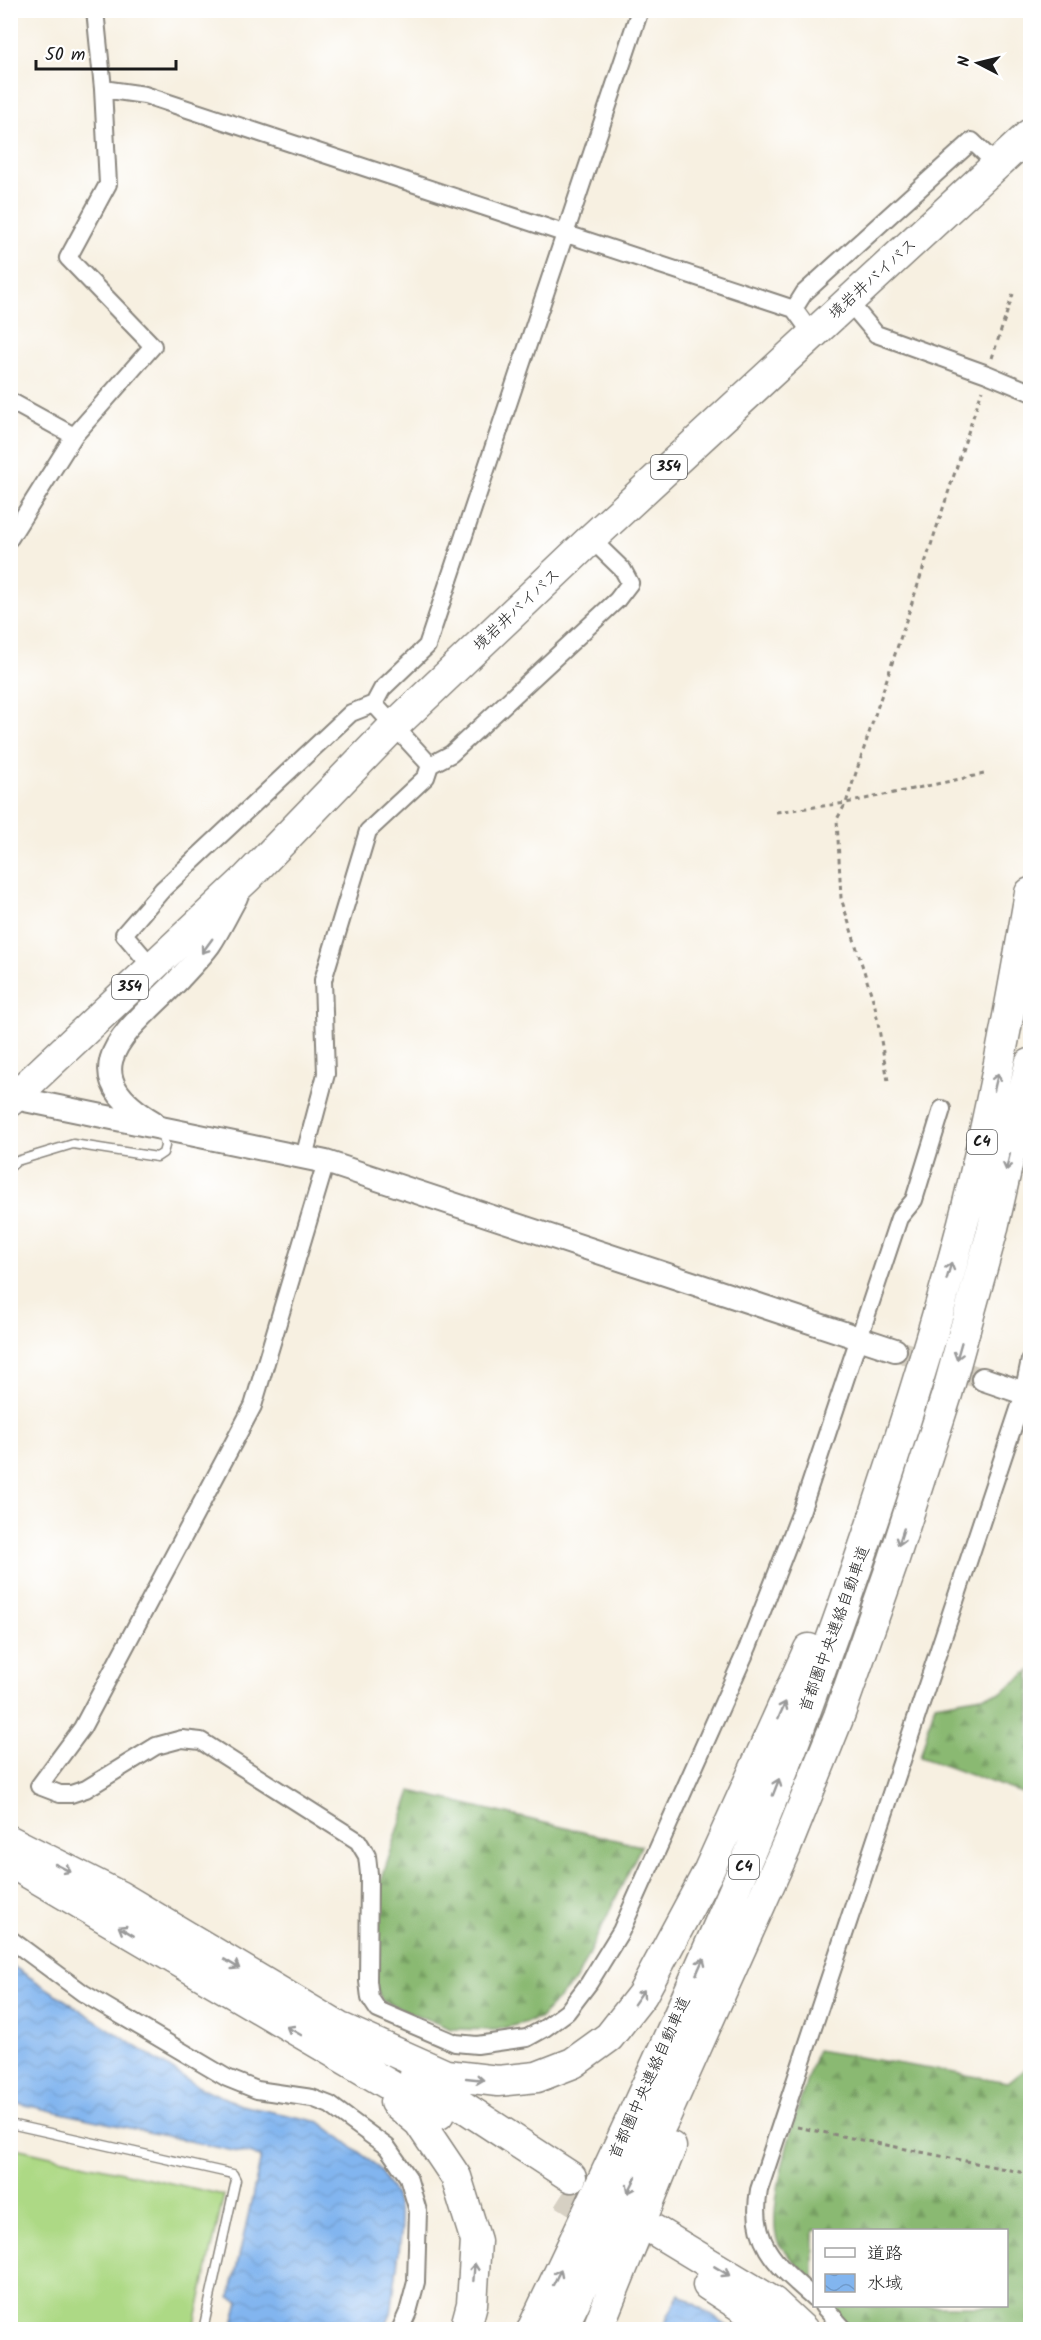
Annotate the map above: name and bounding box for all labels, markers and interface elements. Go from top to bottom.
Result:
scale bar [36,33,176,71]
north arrow [948,33,1008,93]
text: 50 m [45,41,85,70]
text: N [952,55,978,68]
street label: 境岩井バイパス [823,232,923,326]
road number: 354 [651,455,687,479]
street label: 境岩井バイパス [468,563,566,657]
one-way arrow [200,938,213,954]
road number: 354 [112,975,148,999]
one-way arrow [990,1073,1002,1092]
road number: C4 [967,1130,997,1154]
one-way arrow [1002,1152,1014,1171]
one-way arrow [944,1262,955,1281]
one-way arrow [953,1341,965,1360]
one-way arrow [895,1527,906,1546]
street label: 首都圏中央連絡自動車道 [793,1542,877,1716]
one-way arrow [776,1702,788,1720]
one-way arrow [771,1778,782,1796]
road number: C4 [729,1855,759,1879]
one-way arrow [53,1862,71,1874]
one-way arrow [118,1925,135,1937]
one-way arrow [695,1957,706,1976]
one-way arrow [223,1958,240,1970]
one-way arrow [633,1990,645,2006]
street label: 首都圏中央連絡自動車道 [603,1993,697,2163]
one-way arrow [286,2024,303,2036]
one-way arrow [465,2074,485,2085]
one-way arrow [626,2175,637,2193]
legend [813,2229,1008,2307]
text: 道路 [867,2240,903,2269]
one-way arrow [469,2263,480,2282]
one-way arrow [713,2265,730,2277]
one-way arrow [552,2268,564,2286]
text: 水域 [867,2270,903,2299]

